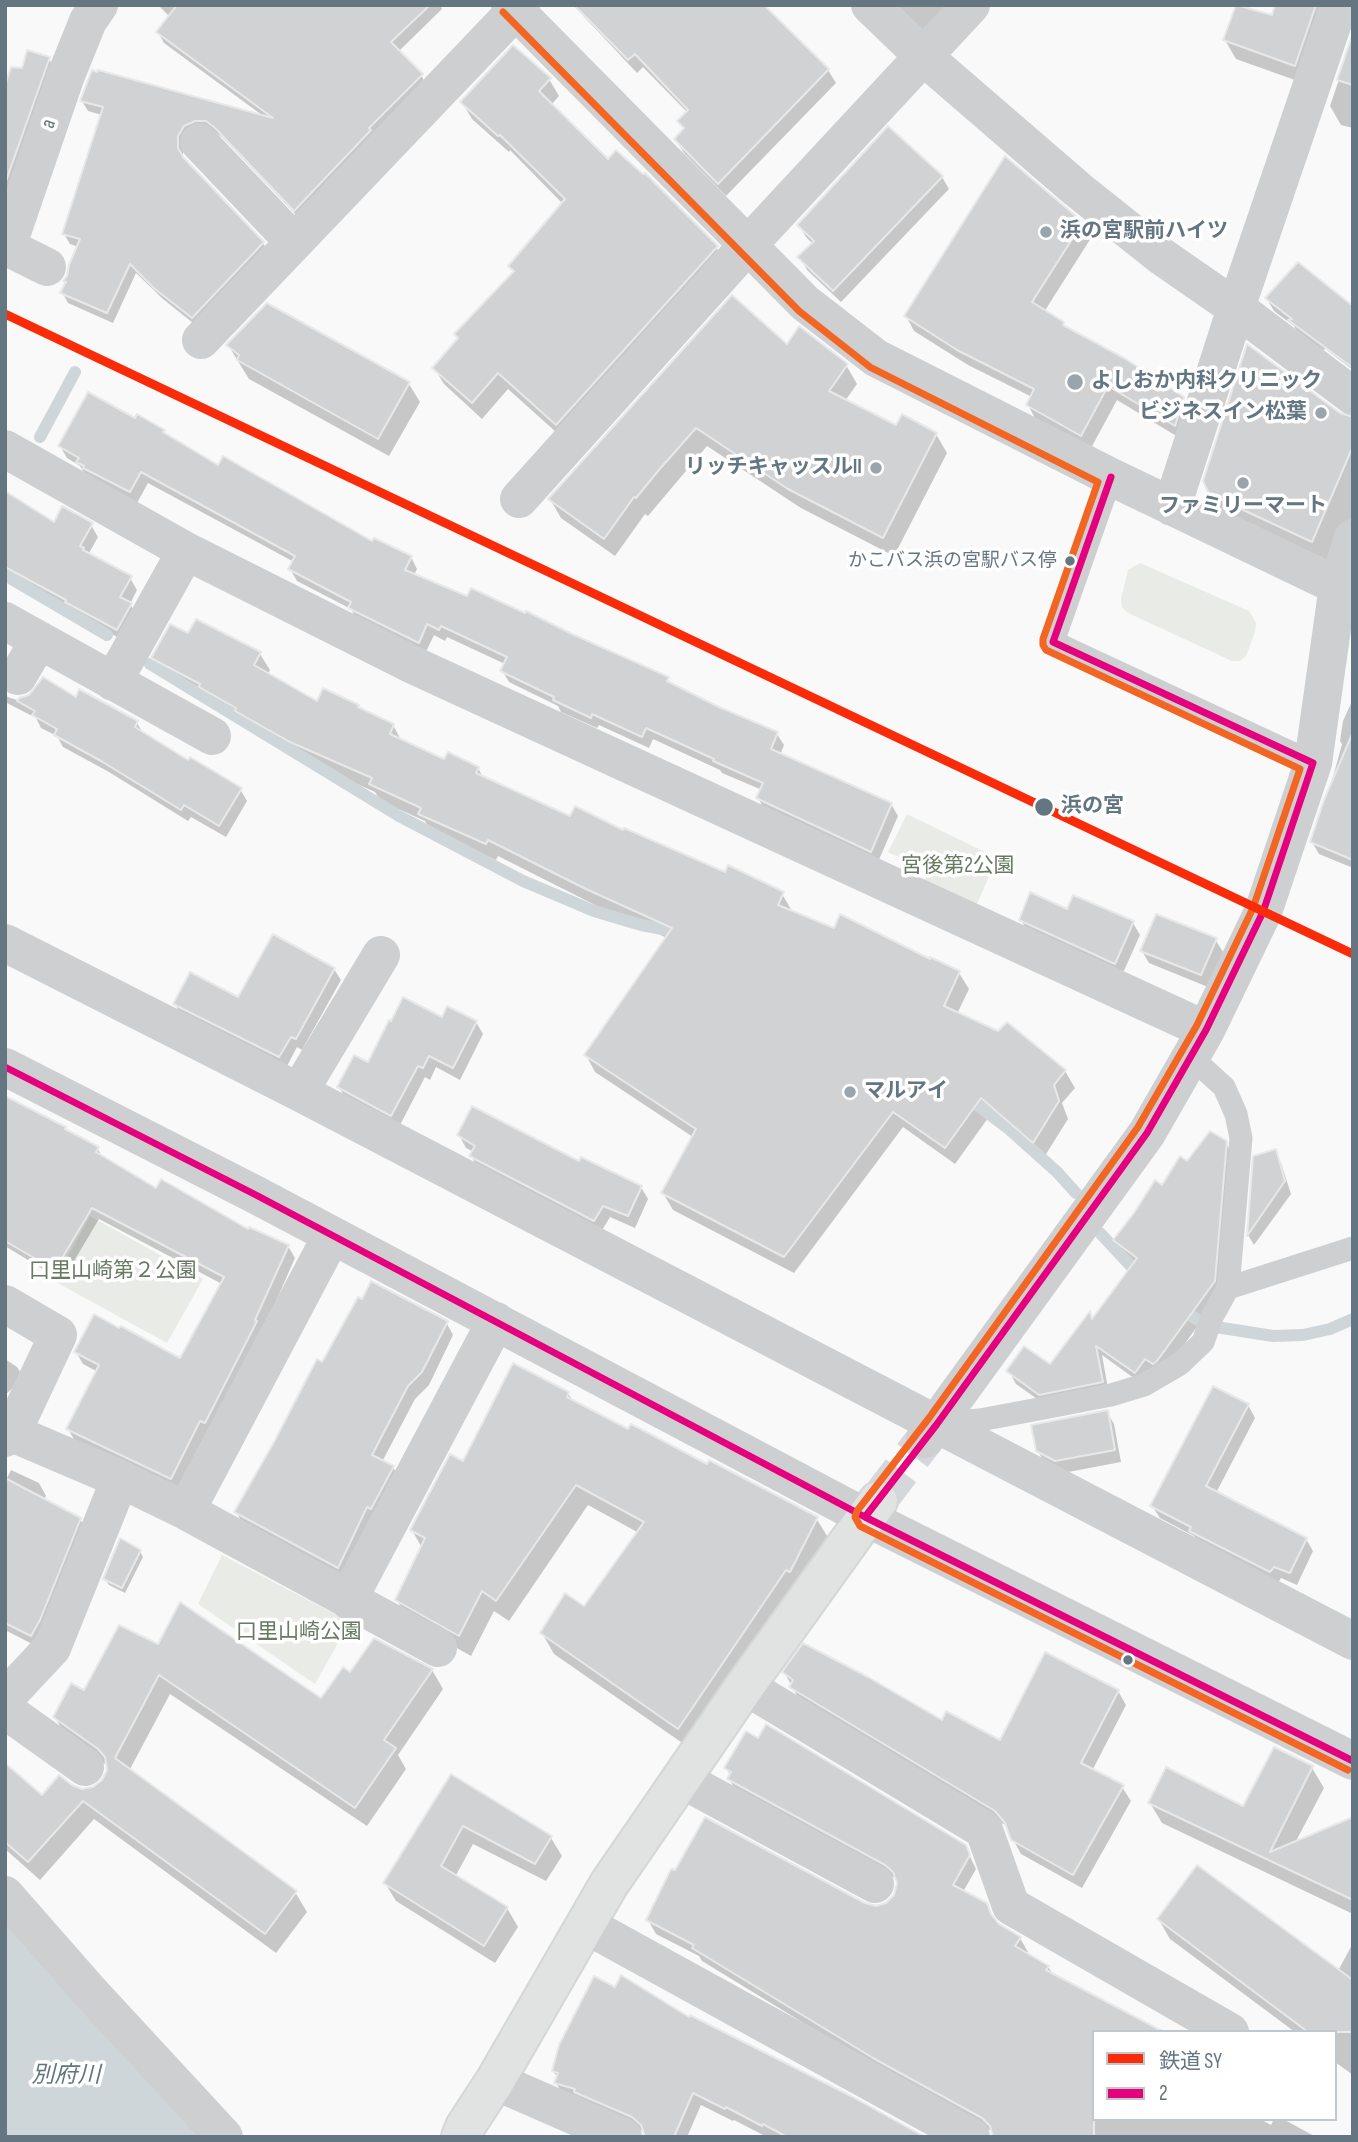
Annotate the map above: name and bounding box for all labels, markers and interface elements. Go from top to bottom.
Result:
street label: a [36,116,62,132]
place label: 浜の宮駅前ハイツ [1060,219,1228,245]
marker: 浜の宮駅前ハイツ [1038,224,1054,240]
place label: よしおか内科クリニック [1091,369,1322,395]
marker: よしおか内科クリニック [1065,372,1085,392]
place label: ビジネスイン松葉 [1139,400,1307,426]
marker: ビジネスイン松葉 [1313,405,1329,421]
place label: リッチキャッスルII [685,455,862,481]
marker: リッチキャッスルII [868,460,884,476]
marker: ファミリーマート [1235,475,1251,491]
place label: ファミリーマート [1159,494,1327,520]
place label: かこバス浜の宮駅バス停 [848,550,1057,572]
marker: かこバス浜の宮駅バス停 [1063,554,1077,568]
place label: 浜の宮 [1061,794,1124,820]
marker: 浜の宮 [1033,796,1055,818]
park label: 宮後第2公園 [901,854,1015,880]
place label: マルアイ [864,1079,948,1105]
marker: マルアイ [842,1084,858,1100]
park label: 口里山崎第２公園 [29,1259,197,1285]
park label: 口里山崎公園 [236,1620,362,1646]
unlabelled marker [1121,1653,1135,1667]
legend [1092,2030,1337,2121]
text: 鉄道 SY [1159,2049,1222,2074]
water label: 別府川 [32,2062,100,2090]
text: 2 [1159,2081,1168,2106]

